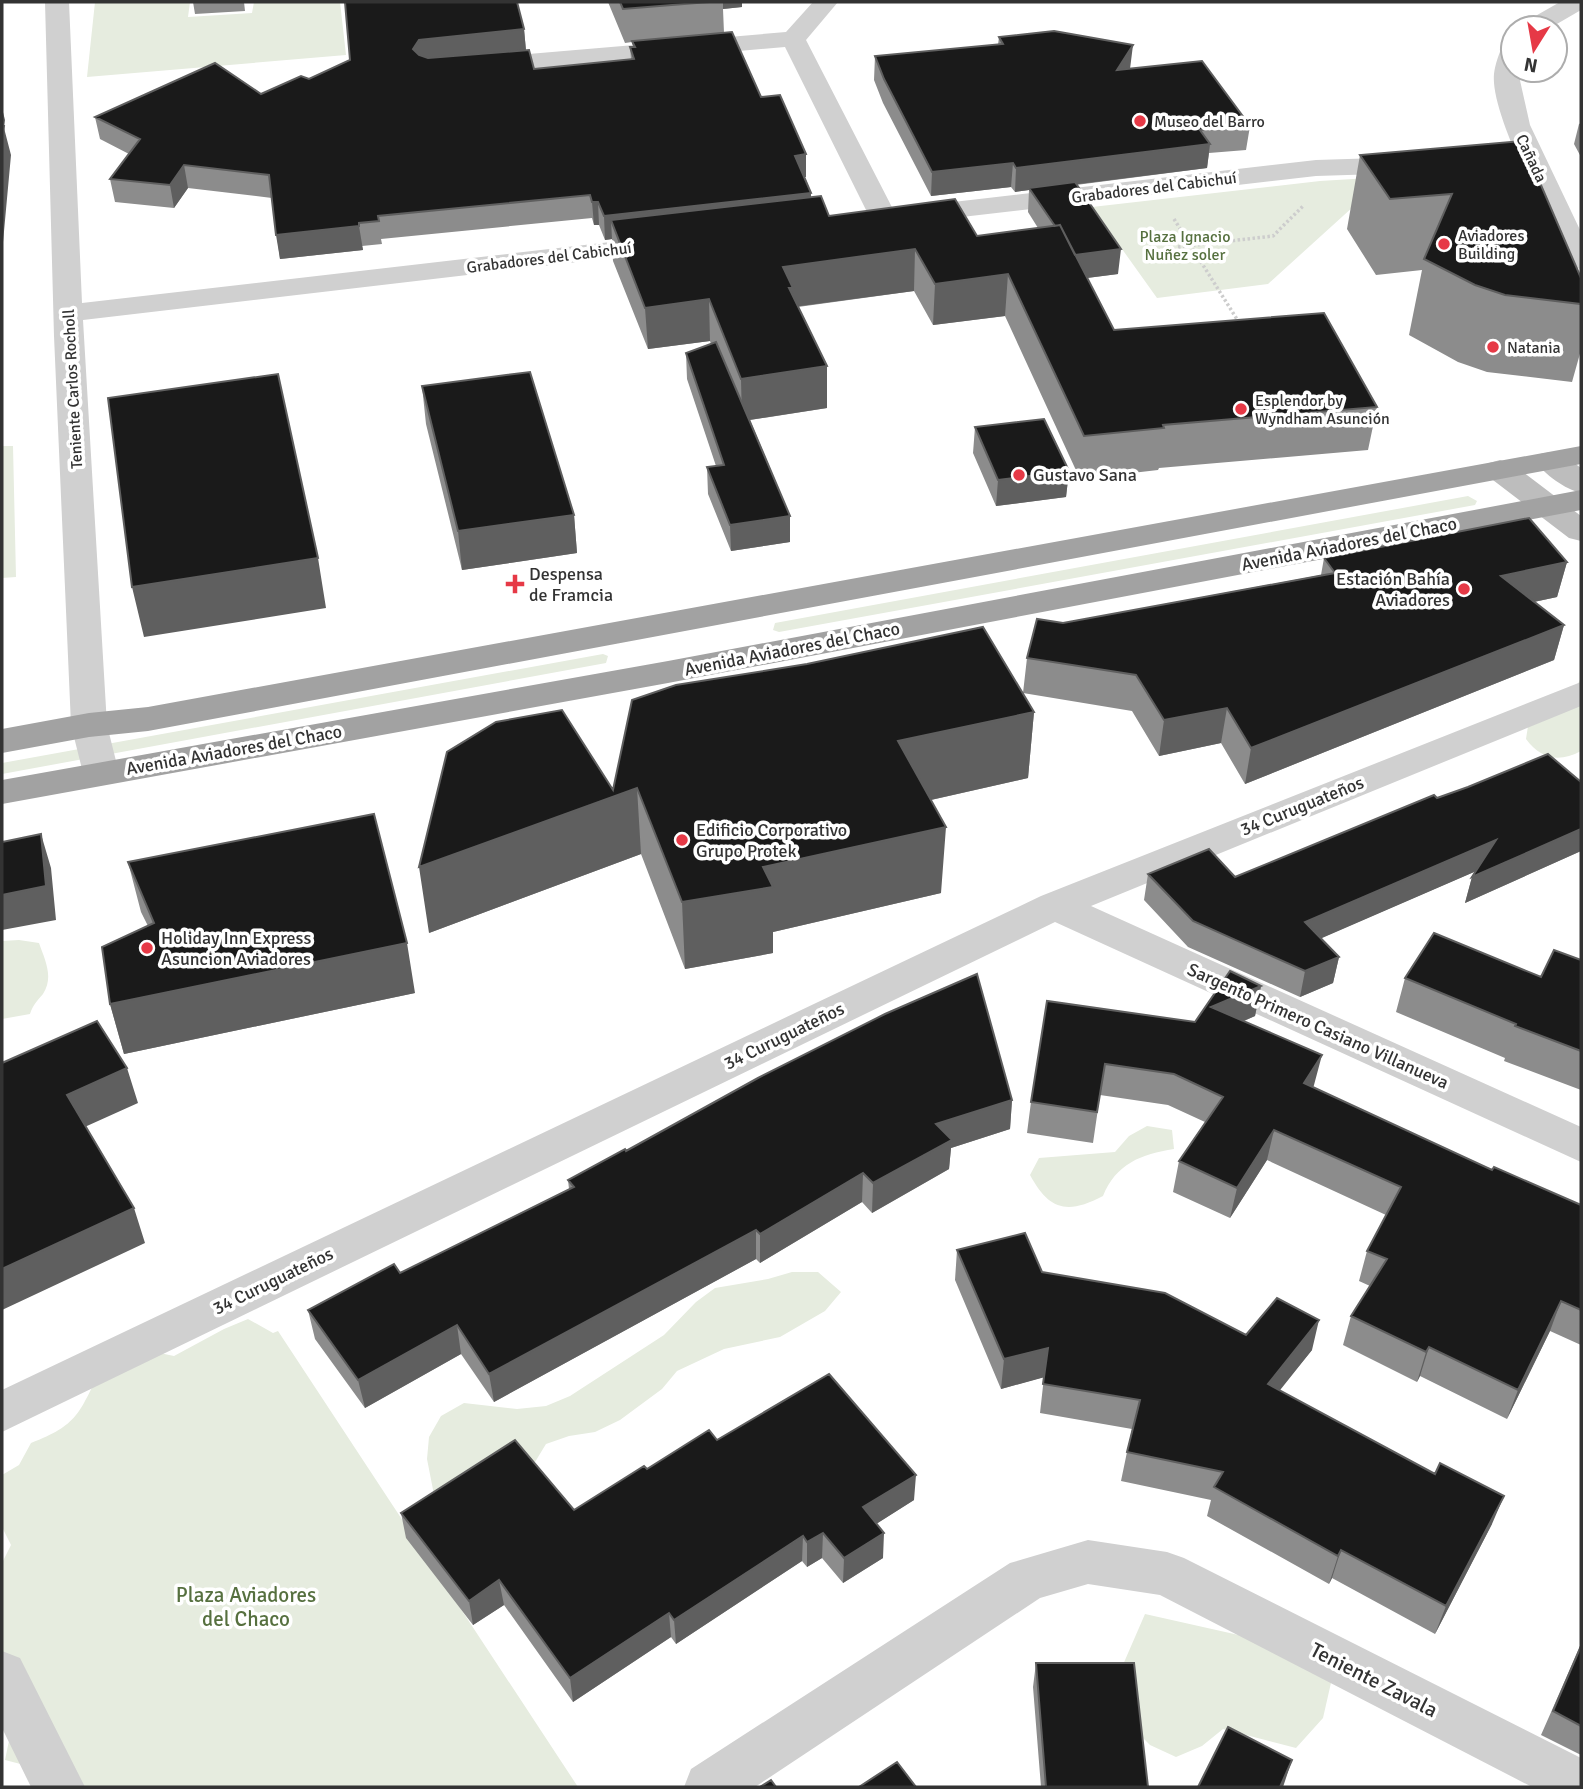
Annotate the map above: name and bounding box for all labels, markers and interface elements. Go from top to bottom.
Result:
north arrow [1499,14,1569,84]
text: N [1522,52,1540,78]
place label: Museo del Barro [1154,112,1265,132]
marker: Museo del Barro [1132,113,1148,129]
street label: Cañada [1511,131,1551,186]
street label: Grabadores del Cabichuí [1071,168,1238,208]
place label: Aviadores Building [1458,226,1524,264]
park label: Plaza Ignacio Nuñez soler [1140,227,1230,265]
marker: Aviadores Building [1436,236,1452,252]
street label: Grabadores del Cabichuí [466,238,633,278]
street label: Teniente Carlos Rocholl [59,308,87,469]
place label: Natania [1507,338,1561,358]
marker: Natania [1485,339,1501,355]
place label: Esplendor by Wyndham Asunción [1255,391,1390,429]
marker: Esplendor by Wyndham Asunción [1233,401,1249,417]
place label: Gustavo Sana [1033,464,1137,486]
marker: Gustavo Sana [1011,467,1027,483]
street label: Avenida Aviadores del Chaco [1239,512,1459,576]
place label: Despensa de Framcia [529,563,613,606]
place label: Estación Bahía Aviadores [1336,568,1450,611]
marker: Despensa de Framcia [507,576,523,592]
marker: Estación Bahía Aviadores [1456,581,1472,597]
street label: Avenida Aviadores del Chaco [682,617,902,681]
street label: Avenida Aviadores del Chaco [124,720,344,780]
street label: 34 Curuguateños [1237,771,1367,841]
place label: Edificio Corporativo Grupo Protek [696,819,847,862]
marker: Edificio Corporativo Grupo Protek [674,832,690,848]
place label: Holiday Inn Express Asuncion Aviadores [161,927,311,970]
marker: Holiday Inn Express Asuncion Aviadores [139,940,155,956]
street label: Sargento Primero Casiano Villanueva [1184,958,1452,1094]
street label: 34 Curuguateños [720,997,848,1075]
street label: 34 Curuguateños [209,1242,337,1320]
park label: Plaza Aviadores del Chaco [176,1582,316,1632]
street label: Teniente Zavala [1306,1637,1442,1723]

